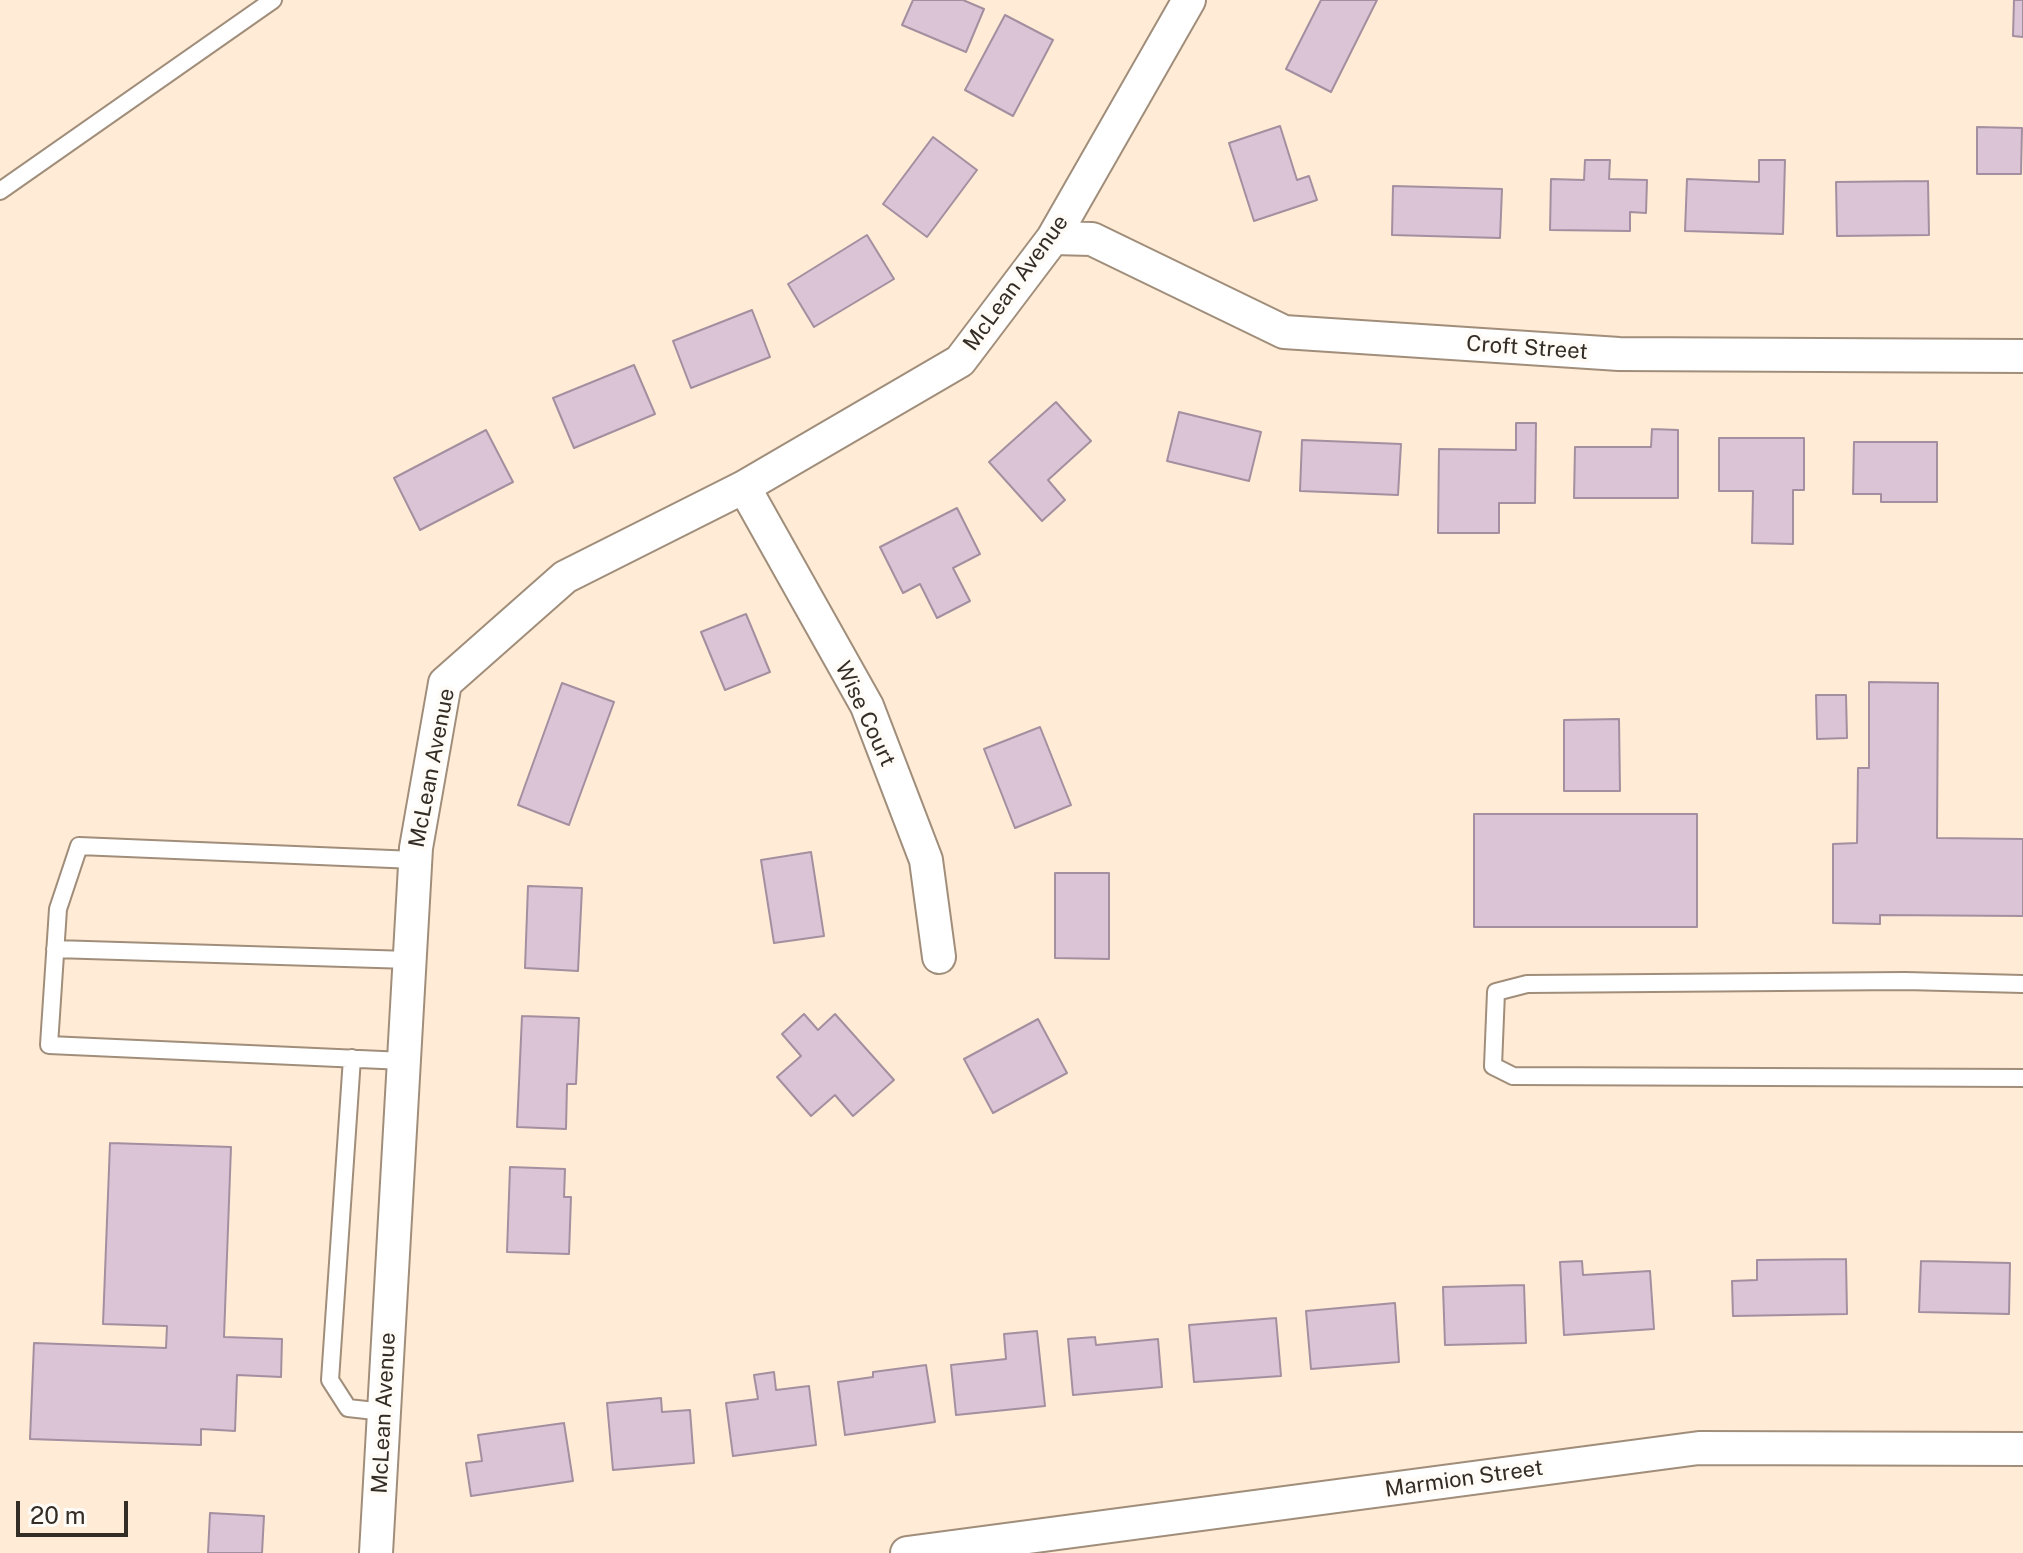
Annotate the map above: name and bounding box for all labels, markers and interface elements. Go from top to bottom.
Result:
street label: McLean Avenue [958,210,1074,356]
street label: Croft Street [1465,331,1589,365]
street label: Wise Court [829,657,901,771]
street label: McLean Avenue [404,686,460,850]
street label: McLean Avenue [367,1332,401,1494]
street label: Marmion Street [1383,1455,1545,1503]
scale bar [20,1485,132,1535]
text: 20 m [30,1501,86,1529]

